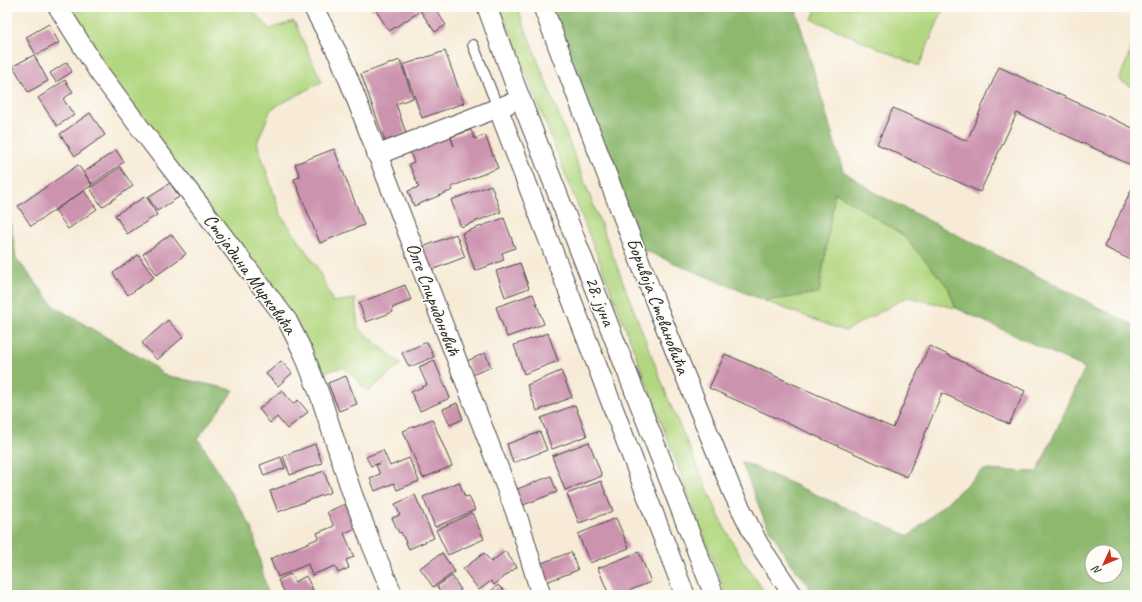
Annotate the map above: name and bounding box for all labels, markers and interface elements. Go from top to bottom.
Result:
street label: Стојадина Мирковића [198,209,303,340]
street label: Боривоја Стевановића [621,234,696,379]
street label: Олге Спиридоновић [401,239,466,359]
street label: 28. јуна [580,273,621,331]
north arrow [1084,544,1124,584]
text: N [1088,562,1104,578]

